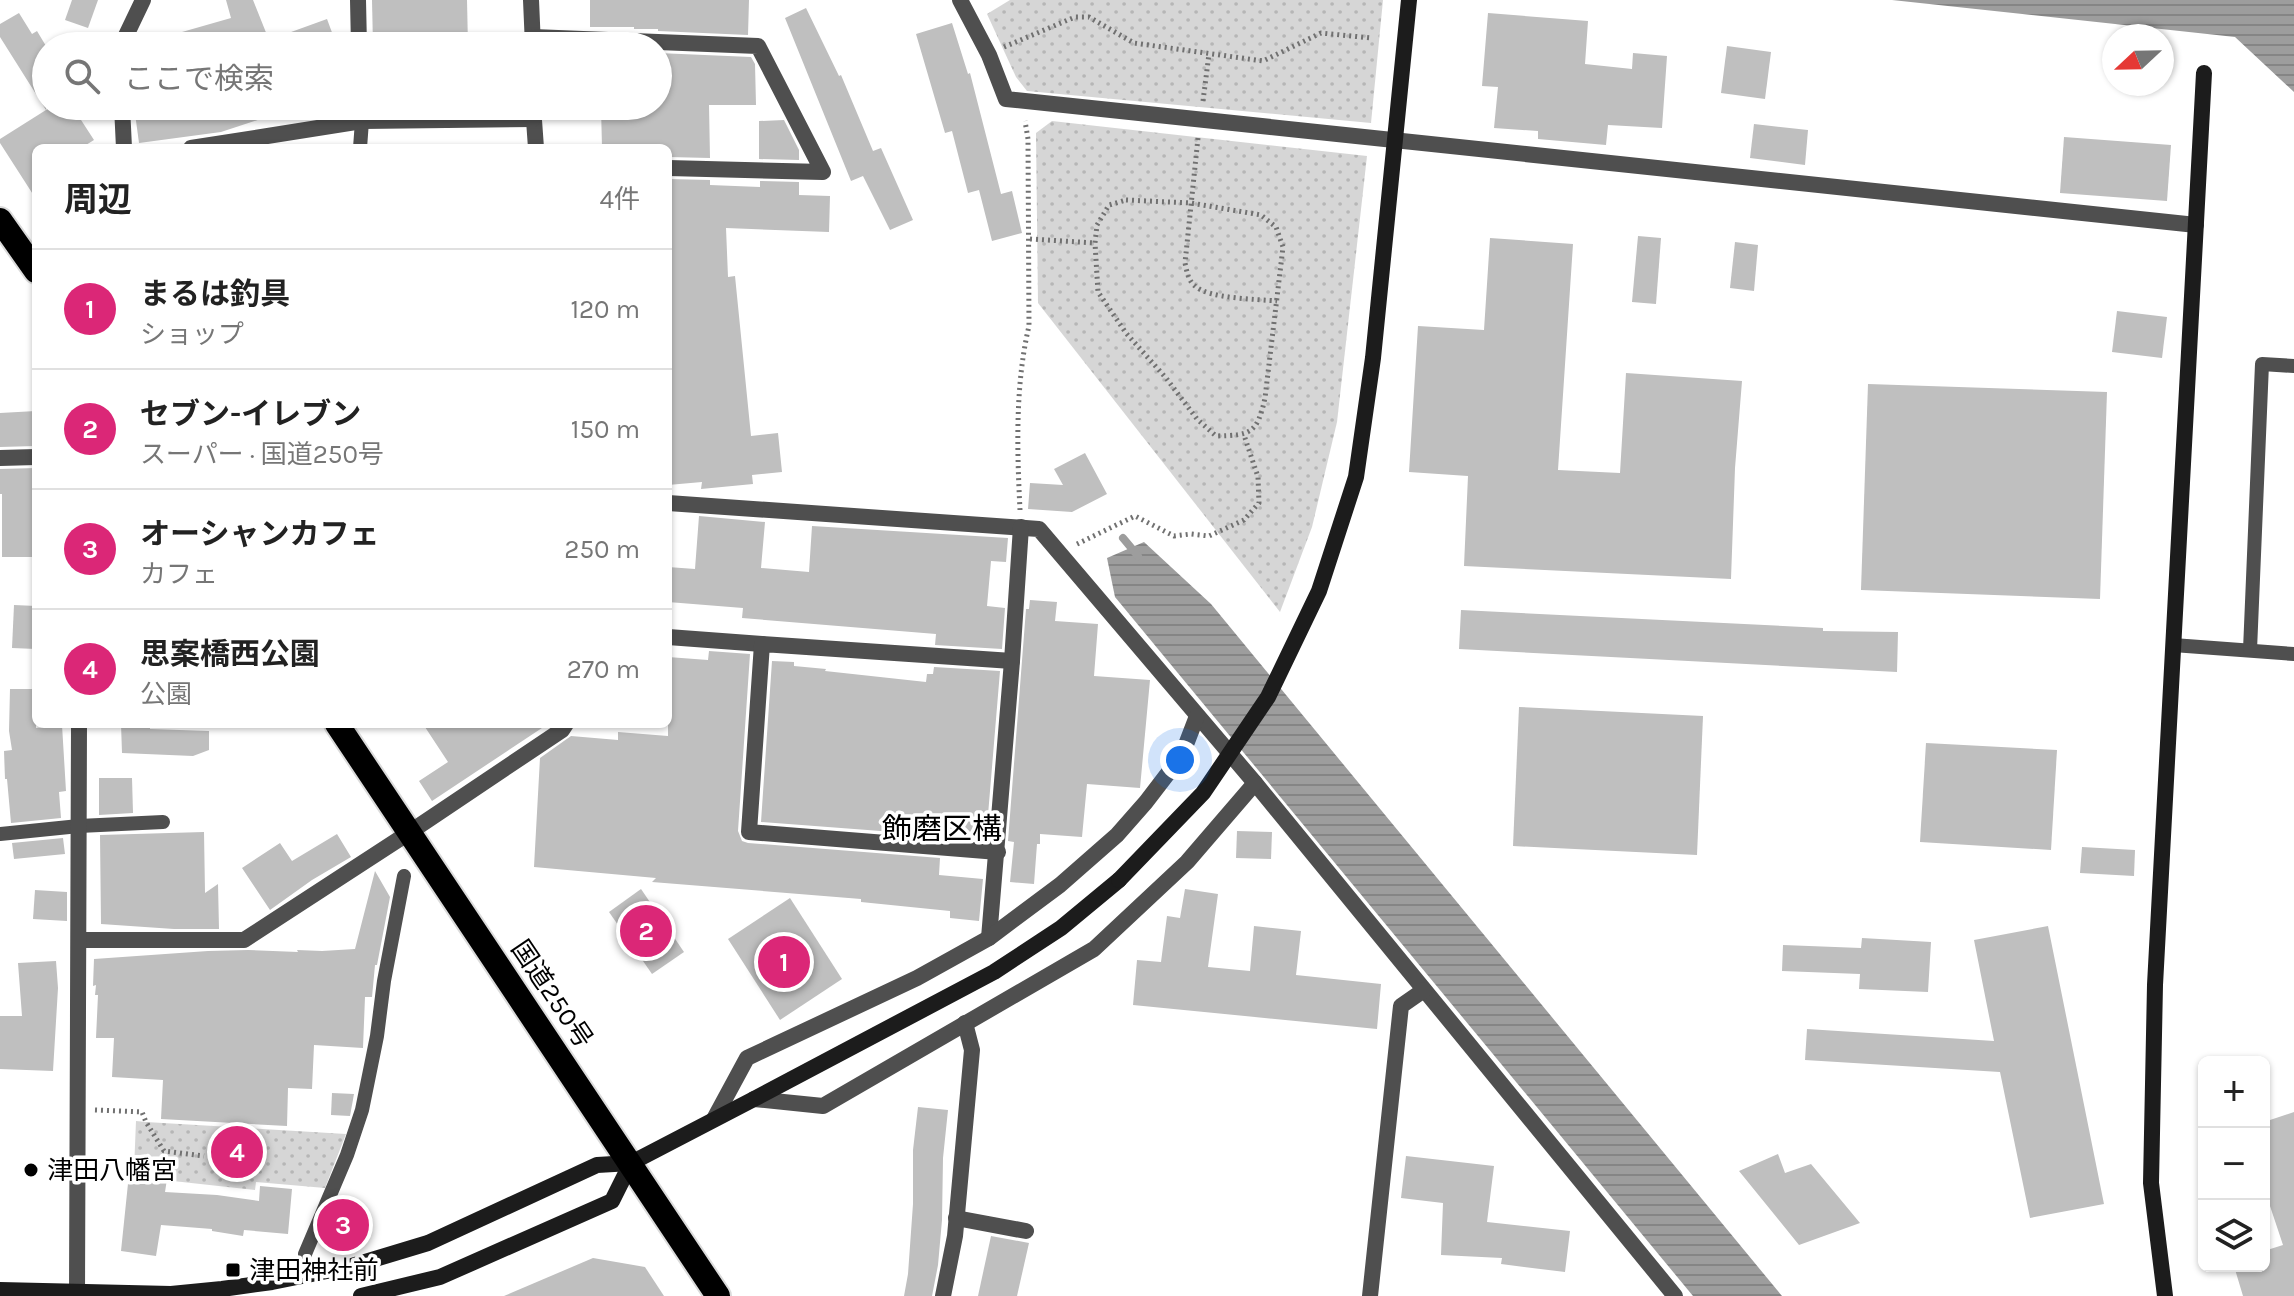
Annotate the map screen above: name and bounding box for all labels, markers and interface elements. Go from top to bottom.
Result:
north arrow [2102,24,2174,96]
search box [32,32,672,120]
icon: search [60,54,104,98]
text: ここで検索 [124,61,274,97]
text: 周辺 [64,180,132,220]
text: 4件 [599,184,640,215]
text: まるは釣具 [140,276,290,312]
text: 1 [85,294,95,325]
text: 120 m [570,294,640,325]
text: ショップ [140,319,244,350]
text: セブン-イレブン [140,396,361,432]
text: 2 [82,414,98,445]
text: 150 m [571,414,640,445]
text: スーパー · 国道250号 [140,439,384,470]
text: オーシャンカフェ [140,516,379,552]
text: 3 [82,534,98,565]
text: 250 m [564,534,640,565]
text: カフェ [140,559,218,590]
text: 思案橋西公園 [140,636,320,672]
text: 4 [82,654,98,685]
text: 270 m [567,654,640,685]
text: 公園 [140,679,192,710]
your location [1160,740,1200,780]
district label: 飾磨区構 [882,811,1002,847]
pin: 2 [620,901,672,961]
pin: 1 [758,932,810,992]
street label: 国道250号 [505,934,599,1054]
map controls [2198,1056,2270,1272]
button: + [2198,1056,2270,1128]
pin: 4 [211,1122,263,1182]
button: − [2198,1128,2270,1200]
place label: 津田八幡宮 [47,1155,177,1186]
marker: 津田八幡宮 [22,1161,40,1179]
pin: 3 [317,1195,369,1255]
button: layers [2198,1200,2270,1272]
place label: 津田神社前 [249,1255,379,1286]
marker: 津田神社前 [224,1261,242,1279]

